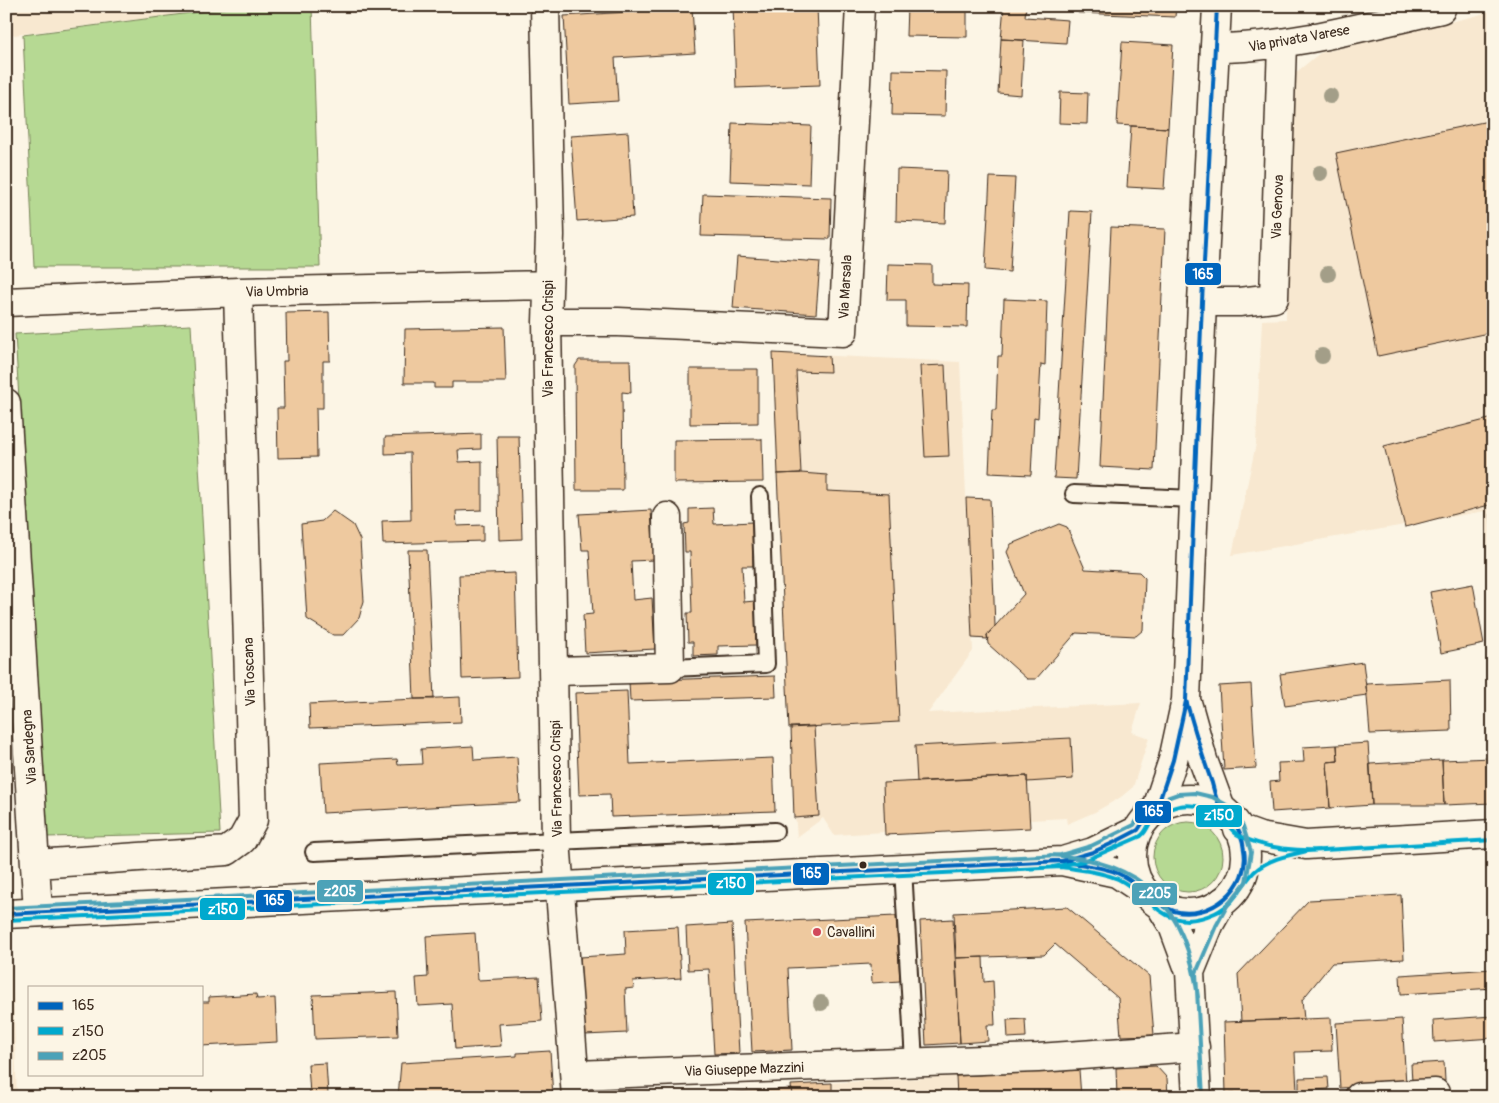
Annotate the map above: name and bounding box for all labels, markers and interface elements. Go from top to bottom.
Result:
street label: Via privata Varese [1247,21,1351,56]
street label: Via Genova [1268,174,1287,240]
street label: Via Marsala [835,254,856,320]
line badge: 165 [1184,262,1222,286]
text: 165 [1192,266,1214,283]
street label: Via Francesco Crispi [540,280,557,398]
street label: Via Umbria [245,282,309,301]
street label: Via Toscana [240,637,259,707]
street label: Via Sardegna [18,709,41,785]
street label: Via Francesco Crispi [547,720,566,838]
line badge: 165 [1134,800,1172,824]
text: 165 [1142,803,1164,820]
line badge: z150 [1195,804,1243,828]
text: z150 [1204,807,1234,824]
unlabelled marker [858,860,868,870]
line badge: 165 [792,862,830,886]
text: 165 [800,865,822,882]
line badge: z150 [707,872,755,896]
text: z150 [716,875,746,892]
line badge: z205 [316,879,364,903]
line badge: z205 [1131,882,1178,906]
text: z205 [324,883,357,900]
text: z205 [1139,885,1172,902]
line badge: 165 [255,889,293,913]
text: 165 [263,892,285,909]
line badge: z150 [199,897,246,921]
text: z150 [208,901,238,918]
place label: Cavallini [827,924,875,941]
marker: Cavallini [811,926,823,938]
legend [28,986,202,1076]
text: 165 [72,996,95,1015]
text: z150 [72,1022,104,1041]
text: z205 [72,1046,107,1065]
street label: Via Giuseppe Mazzini [684,1059,805,1080]

